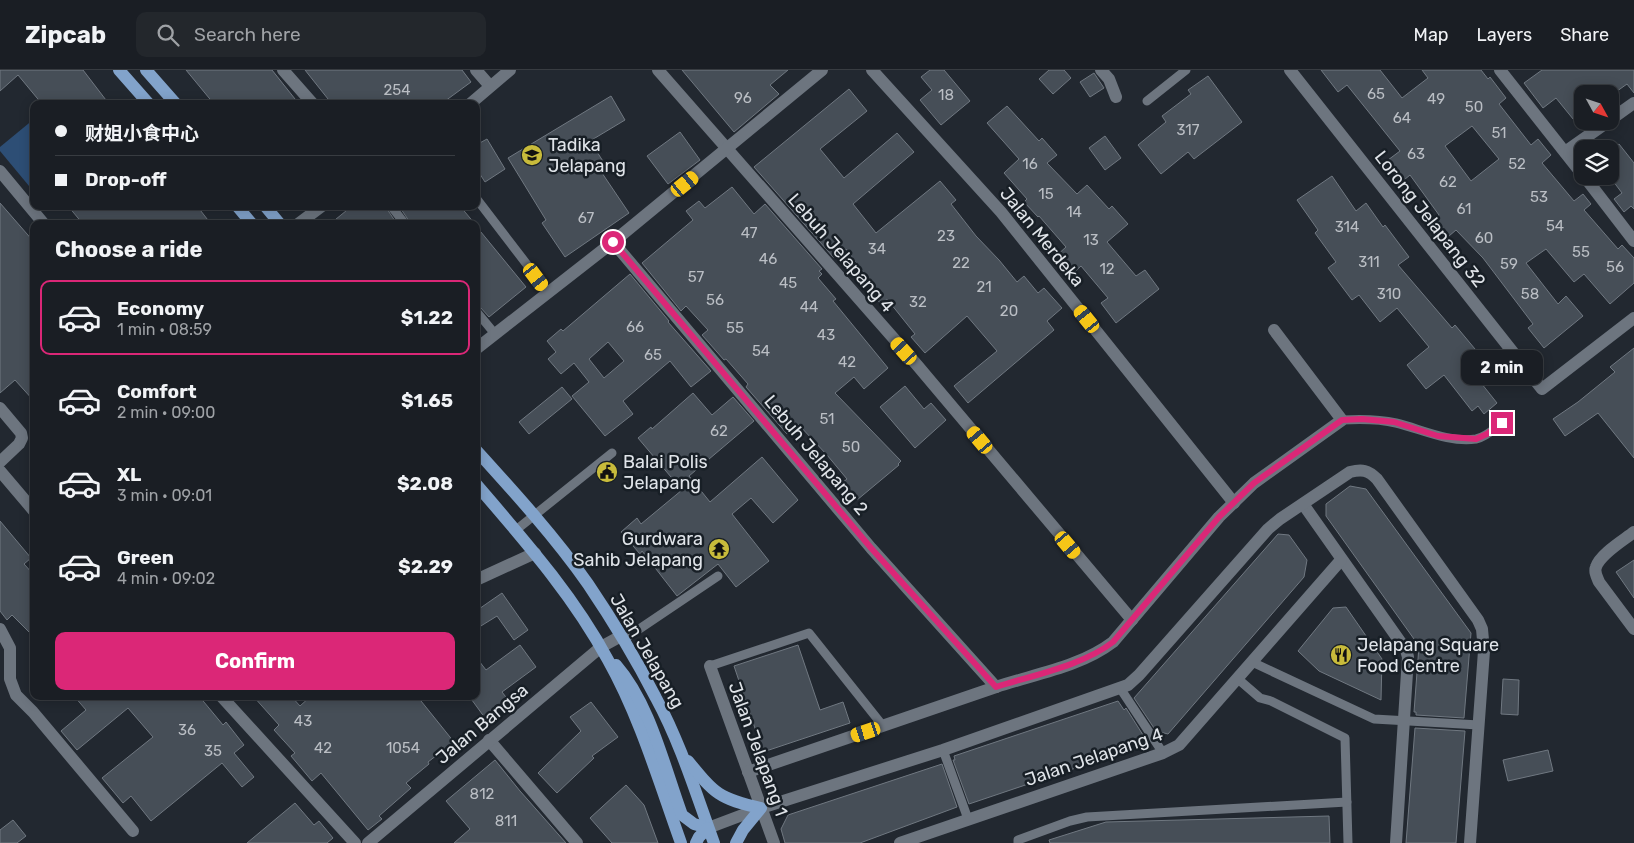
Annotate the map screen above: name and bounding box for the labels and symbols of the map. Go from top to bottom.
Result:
house number: 254 [383,81,411,99]
house number: 65 [1367,85,1385,103]
north arrow [1574,85,1619,130]
house number: 18 [938,86,954,104]
house number: 96 [734,89,752,107]
house number: 49 [1427,90,1445,108]
house number: 50 [1465,98,1483,116]
house number: 64 [1393,109,1411,127]
house number: 317 [1177,121,1200,139]
house number: 51 [1491,124,1507,142]
place label: Tadika Jelapang [548,134,626,177]
school or university icon: Tadika Jelapang [520,143,544,167]
house number: 63 [1407,145,1425,163]
street label: Lorong Jelapang 32 [1370,146,1490,292]
house number: 16 [1022,155,1038,173]
house number: 52 [1508,155,1526,173]
car [668,169,701,199]
house number: 62 [1439,173,1457,191]
street label: Jalan Merdeka [995,183,1089,291]
house number: 15 [1038,185,1054,203]
house number: 53 [1530,188,1548,206]
street label: Lebuh Jelapang 4 [783,189,899,317]
house number: 61 [1456,200,1472,218]
house number: 14 [1066,203,1082,221]
house number: 67 [578,209,594,227]
house number: 54 [1546,217,1564,235]
house number: 314 [1335,218,1359,236]
house number: 47 [741,224,758,242]
house number: 23 [937,227,955,245]
house number: 60 [1475,229,1493,247]
route start [602,231,624,253]
house number: 13 [1083,231,1099,249]
house number: 34 [868,240,886,258]
house number: 55 [1572,243,1590,261]
house number: 46 [759,250,777,268]
house number: 311 [1358,253,1380,271]
house number: 22 [952,254,970,272]
house number: 59 [1500,255,1518,273]
house number: 56 [1606,258,1624,276]
house number: 12 [1099,260,1115,278]
car [520,261,551,293]
house number: 57 [688,268,705,286]
house number: 45 [779,274,797,292]
house number: 21 [976,278,992,296]
house number: 310 [1377,285,1401,303]
house number: 58 [1521,285,1539,303]
house number: 56 [706,291,724,309]
house number: 32 [909,293,927,311]
house number: 44 [800,298,818,316]
house number: 20 [1000,302,1018,320]
car [1071,303,1102,335]
house number: 66 [626,318,644,336]
house number: 55 [726,319,744,337]
house number: 43 [817,326,835,344]
car [888,335,919,367]
house number: 54 [752,342,770,360]
house number: 65 [644,346,662,364]
callout: 2 min [1461,350,1543,386]
house number: 42 [838,353,856,371]
street label: Lebuh Jelapang 2 [759,390,873,520]
house number: 51 [819,410,835,428]
route end [1491,412,1513,434]
house number: 62 [710,422,728,440]
car [964,424,995,456]
house number: 50 [842,438,860,456]
place label: Balai Polis Jelapang [623,451,708,494]
public building icon: Balai Polis Jelapang [595,460,619,484]
place label: Gurdwara Sahib Jelapang [573,528,703,571]
car [1052,529,1083,561]
temple icon: Gurdwara Sahib Jelapang [707,537,731,561]
street label: Jalan Jelapang [605,590,689,712]
place label: Jelapang Square Food Centre [1357,634,1499,677]
restaurant icon: Jelapang Square Food Centre [1329,643,1353,667]
street label: Jalan Bangsa [431,679,533,769]
street label: Jalan Jelapang 1 [724,679,792,819]
house number: 43 [294,712,312,730]
car [849,720,882,744]
house number: 36 [178,721,196,739]
street label: Jalan Jelapang 4 [1022,723,1166,791]
house number: 42 [314,739,332,757]
house number: 1054 [386,739,420,757]
house number: 35 [204,742,222,760]
house number: 812 [470,785,495,803]
house number: 811 [495,812,517,830]

